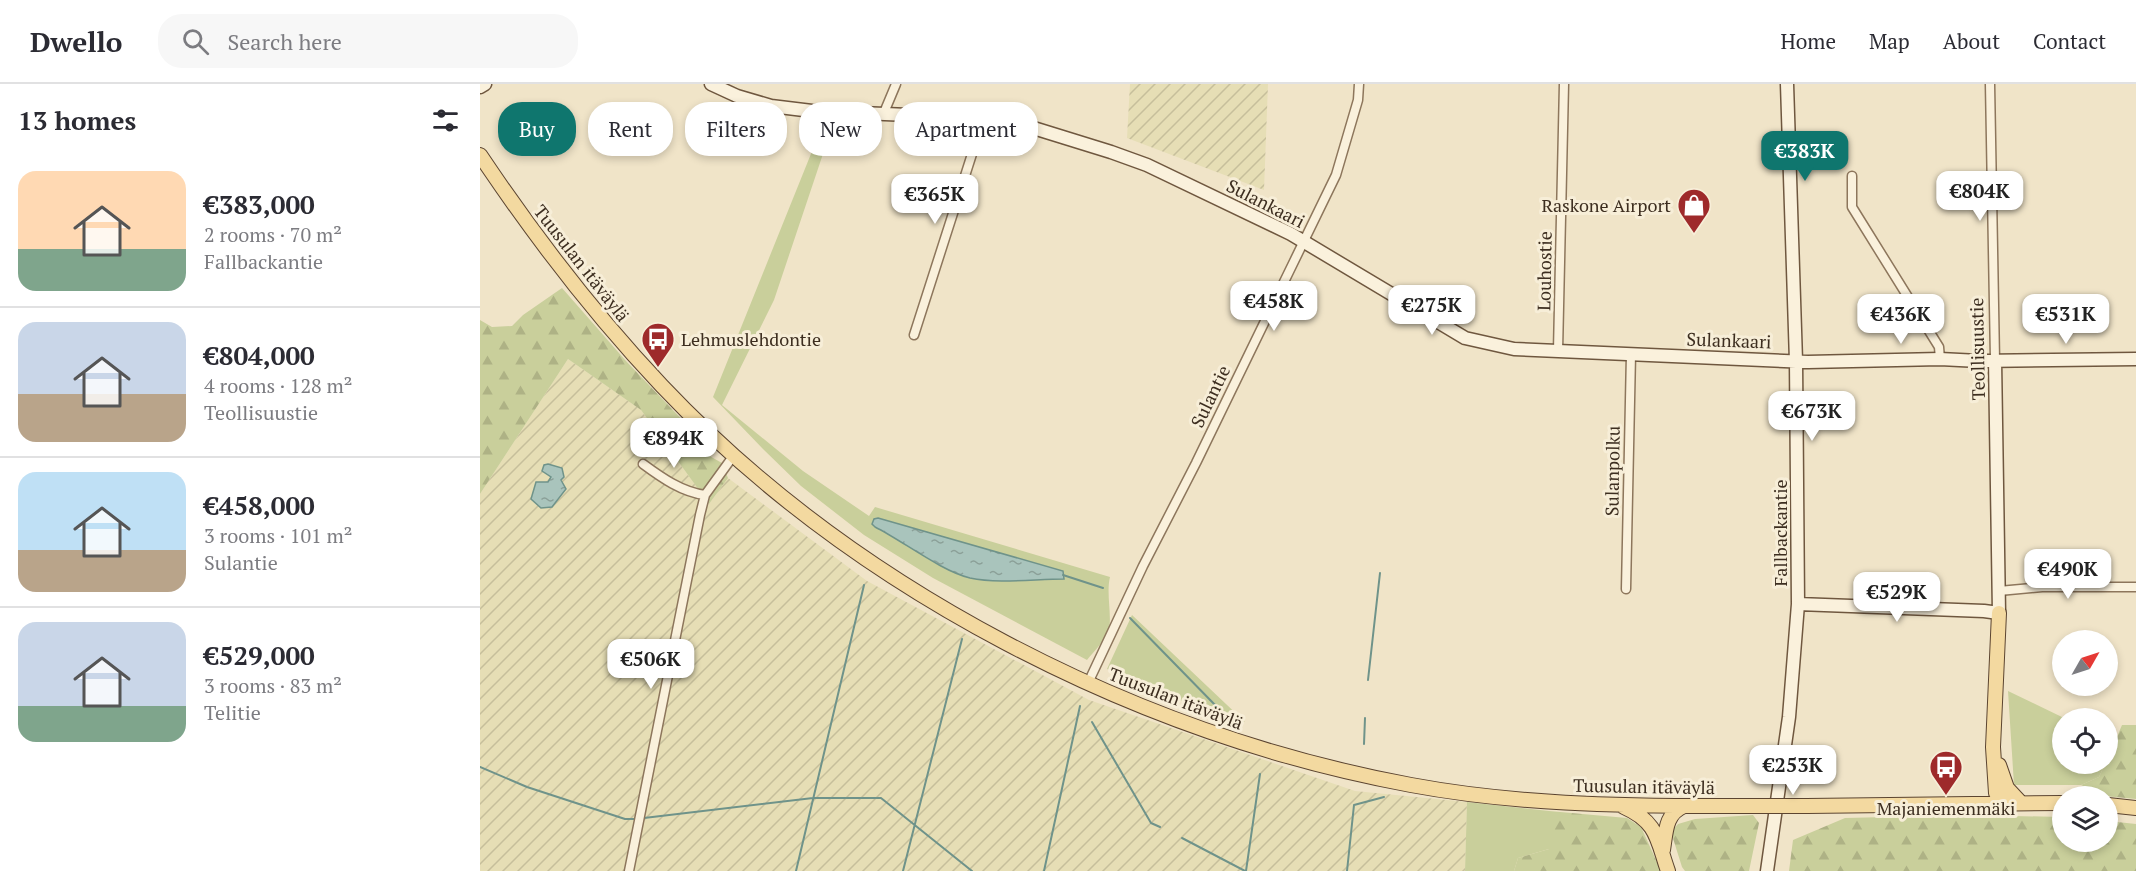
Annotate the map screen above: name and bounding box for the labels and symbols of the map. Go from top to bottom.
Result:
pin: €383K [1763,131,1847,182]
pin: €804K [1938,171,2022,222]
street label: Sulankaari [1223,173,1309,233]
pin: €365K [893,174,977,225]
shop icon: Raskone Airport [1676,187,1712,234]
place label: Raskone Airport [1541,193,1671,217]
street label: Tuusulan itäväylä [529,200,635,326]
street label: Louhostie [1531,231,1557,311]
pin: €458K [1232,281,1316,332]
pin: €275K [1390,285,1474,336]
pin: €436K [1859,294,1943,345]
pin: €531K [2024,294,2108,345]
street label: Teollisuustie [1964,297,1990,401]
bus stop icon: Lehmuslehdontie [640,321,676,368]
place label: Lehmuslehdontie [681,327,821,351]
street label: Sulankaari [1686,327,1772,353]
street label: Sulantie [1185,361,1235,431]
pin: €673K [1770,391,1854,442]
pin: €894K [632,418,716,469]
street label: Sulanpolku [1599,426,1625,516]
street label: Fallbackantie [1768,479,1792,587]
pin: €490K [2026,549,2110,600]
pin: €529K [1855,572,1939,623]
north arrow [2052,630,2118,696]
pin: €506K [609,639,693,690]
street label: Tuusulan itäväylä [1105,661,1247,735]
pin: €253K [1751,745,1835,796]
bus stop icon: Majaniemenmäki [1928,749,1964,796]
street label: Tuusulan itäväylä [1573,773,1715,799]
place label: Majaniemenmäki [1877,796,2015,820]

